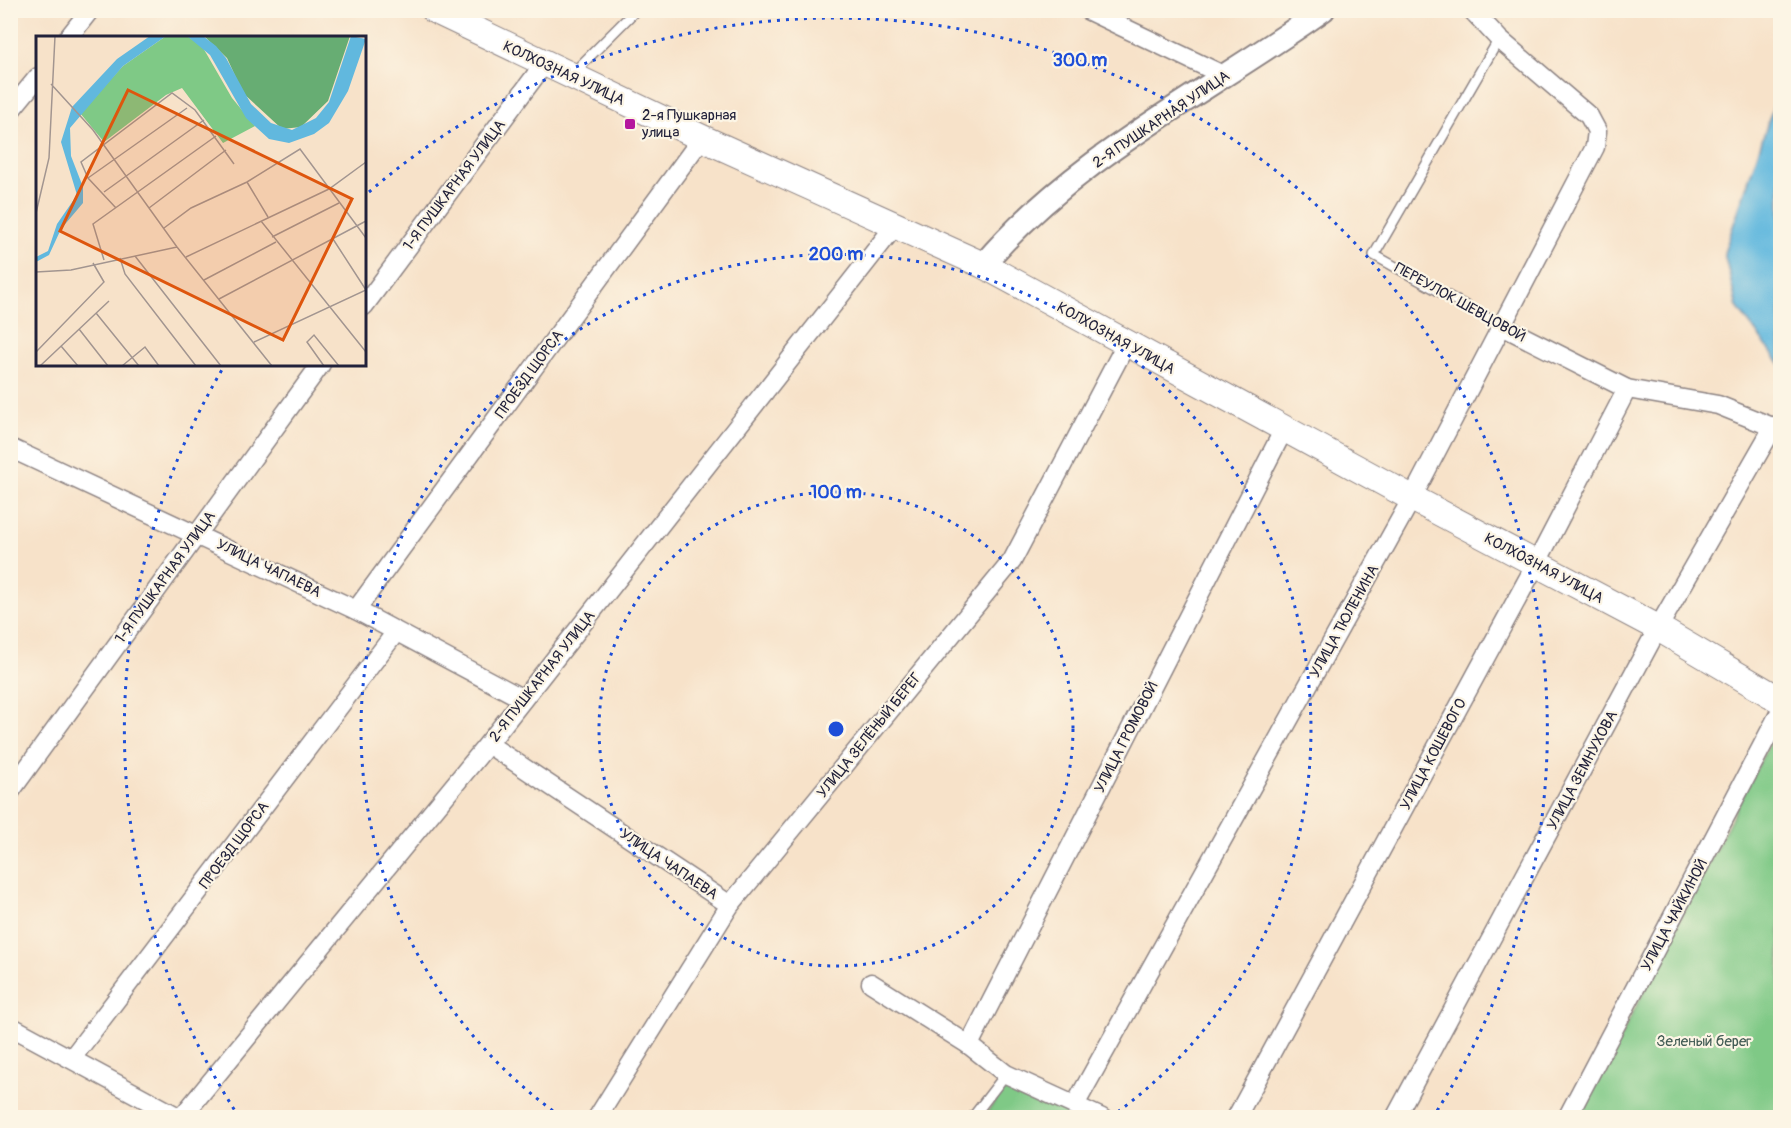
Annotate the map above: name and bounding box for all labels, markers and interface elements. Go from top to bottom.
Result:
inset map [36,36,366,366]
street label: КОЛХОЗНАЯ УЛИЦА [500,37,628,110]
text: 300 m [1053,49,1107,72]
street label: 2-Я ПУШКАРНАЯ УЛИЦА [1089,66,1234,172]
place label: 2-я Пушкарная улица [641,106,736,142]
street label: 1-Я ПУШКАРНАЯ УЛИЦА [399,116,510,254]
marker: 2-я Пушкарная улица [623,117,637,131]
text: 200 m [809,243,863,266]
street label: ПЕРЕУЛОК ШЕВЦОВОЙ [1391,258,1529,346]
street label: КОЛХОЗНАЯ УЛИЦА [1053,298,1178,379]
street label: ПРОЕЗД ЩОРСА [491,326,568,422]
text: 100 m [810,481,862,504]
street label: 1-Я ПУШКАРНАЯ УЛИЦА [111,507,220,647]
street label: КОЛХОЗНАЯ УЛИЦА [1481,529,1607,608]
street label: УЛИЦА ЧАПАЕВА [213,535,324,602]
street label: УЛИЦА ТЮЛЕНИНА [1305,561,1384,681]
street label: 2-Я ПУШКАРНАЯ УЛИЦА [485,607,600,746]
street label: УЛИЦА ЗЕЛЁНЫЙ БЕРЕГ [813,669,926,802]
street label: УЛИЦА ГРОМОВОЙ [1090,678,1163,796]
street label: УЛИЦА КОШЕВОГО [1396,695,1471,813]
street label: УЛИЦА ЗЕМНУХОВА [1543,707,1622,833]
centre of rings [826,719,846,739]
street label: ПРОЕЗД ЩОРСА [195,798,274,893]
street label: УЛИЦА ЧАПАЕВА [616,825,722,904]
street label: УЛИЦА ЧАЙКИНОЙ [1637,856,1712,974]
park label: Зеленый берег [1657,1032,1751,1051]

